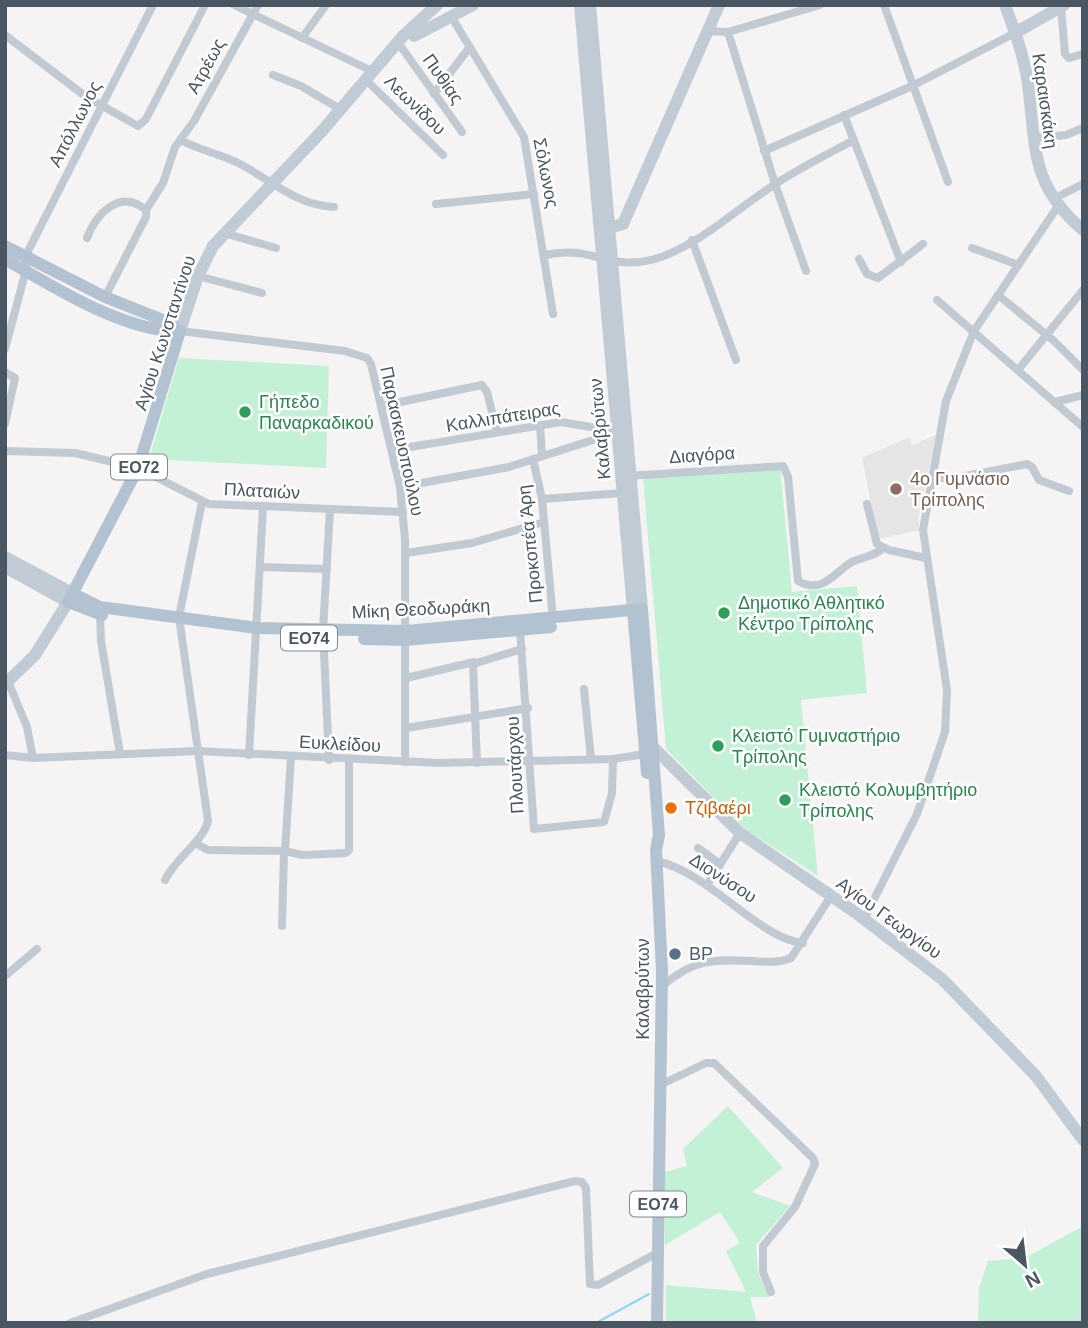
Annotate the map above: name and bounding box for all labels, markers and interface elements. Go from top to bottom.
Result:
street label: Ατρέως [183,35,229,97]
street label: Πυθίας [419,50,467,108]
street label: Καραισκάκη [1028,52,1062,150]
street label: Λεωνίδου [380,71,450,139]
street label: Απόλλωνος [45,77,105,170]
street label: Σόλωνος [529,136,563,210]
street label: Αγίου Κωνσταντίνου [131,253,199,413]
street label: Παρασκευοπούλου [376,364,428,518]
street label: Καλαβρύτων [586,377,614,481]
place label: Γήπεδο Παναρκαδικού [259,392,374,433]
street label: Καλλιπάτειρας [445,398,562,436]
marker: Γήπεδο Παναρκαδικού [237,404,253,420]
street label: Διαγόρα [668,443,736,467]
road number: ΕΟ72 [111,454,167,480]
place label: 4ο Γυμνάσιο Τρίπολης [910,469,1010,510]
street label: Πλαταιών [223,479,301,503]
marker: 4ο Γυμνάσιο Τρίπολης [888,481,904,497]
street label: Προκοπέα Άρη [514,484,546,604]
place label: Δημοτικό Αθλητικό Κέντρο Τρίπολης [738,593,885,634]
street label: Μίκη Θεοδωράκη [351,595,491,623]
marker: Δημοτικό Αθλητικό Κέντρο Τρίπολης [716,605,732,621]
road number: ΕΟ74 [281,625,337,650]
street label: Πλουτάρχου [502,716,528,814]
place label: Κλειστό Γυμναστήριο Τρίπολης [732,726,900,767]
street label: Ευκλείδου [299,732,381,756]
marker: Κλειστό Γυμναστήριο Τρίπολης [710,738,726,754]
place label: Κλειστό Κολυμβητήριο Τρίπολης [799,780,977,821]
marker: Κλειστό Κολυμβητήριο Τρίπολης [777,792,793,808]
place label: Τζιβαέρι [685,798,751,818]
marker: Τζιβαέρι [663,800,679,816]
street label: Διονύσου [686,849,760,907]
street label: Αγίου Γεωργίου [833,873,945,963]
street label: Καλαβρύτων [633,938,653,1040]
place label: BP [689,944,713,964]
marker: BP [667,946,683,962]
road number: ΕΟ74 [630,1192,686,1216]
north arrow [990,1230,1060,1300]
text: N [1022,1267,1044,1292]

